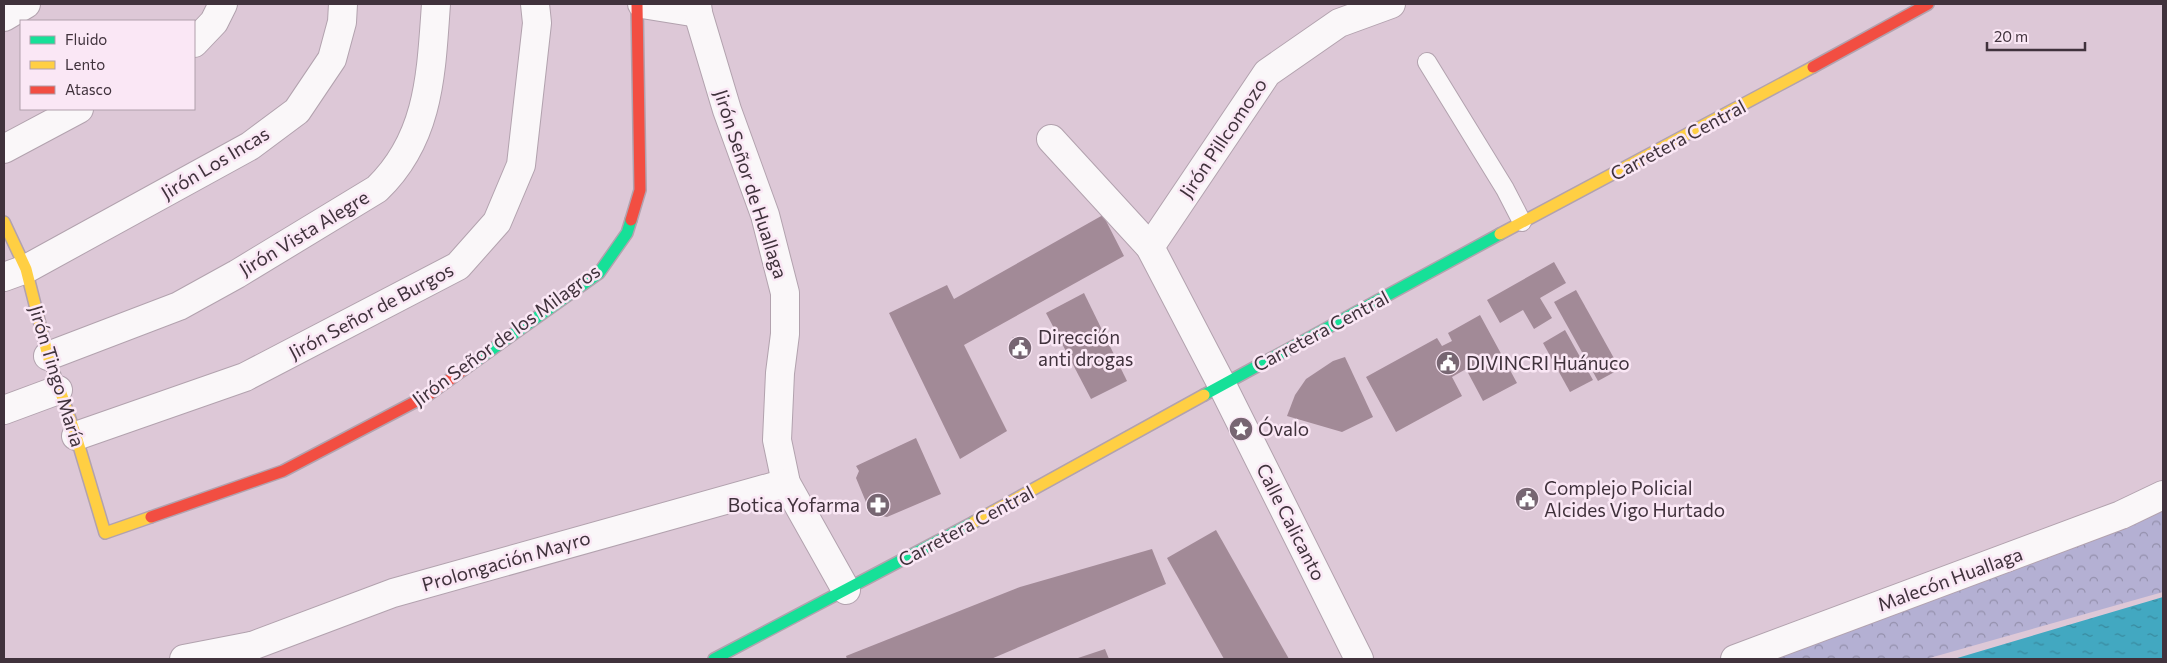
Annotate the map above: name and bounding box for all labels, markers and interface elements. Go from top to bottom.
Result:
legend [20,20,195,110]
scale bar [1987,20,2084,52]
text: 20 m [1994,27,2028,45]
text: Fluido [65,30,107,48]
text: Lento [65,55,105,73]
street label: Jirón Pillcomozo [1174,73,1271,202]
text: Atasco [65,80,112,98]
street label: Jirón Señor de Huallaga [710,86,793,281]
street label: Carretera Central [1606,94,1749,185]
street label: Jirón Los Incas [157,121,273,204]
street label: Jirón Vista Alegre [235,185,373,280]
street label: Jirón Señor de Burgos [284,257,457,364]
street label: Jirón Señor de los Milagros [407,259,604,410]
street label: Carretera Central [1249,285,1392,376]
street label: Jirón Tingo María [25,302,90,449]
place label: Dirección anti drogas [1038,325,1133,370]
public building icon: Dirección anti drogas [1007,335,1033,361]
public building icon: DIVINCRI Huánuco [1435,350,1461,376]
place label: DIVINCRI Huánuco [1466,351,1630,374]
place icon: Óvalo [1228,416,1254,442]
place label: Óvalo [1258,416,1309,440]
street label: Calle Calicanto [1252,459,1331,584]
place label: Complejo Policial Alcides Vigo Hurtado [1544,476,1725,521]
street label: Carretera Central [894,480,1037,571]
public building icon: Complejo Policial Alcides Vigo Hurtado [1514,486,1540,512]
pharmacy icon: Botica Yofarma [865,492,891,518]
place label: Botica Yofarma [728,493,860,516]
street label: Prolongación Mayro [419,525,593,596]
street label: Malecón Huallaga [1874,542,2025,615]

